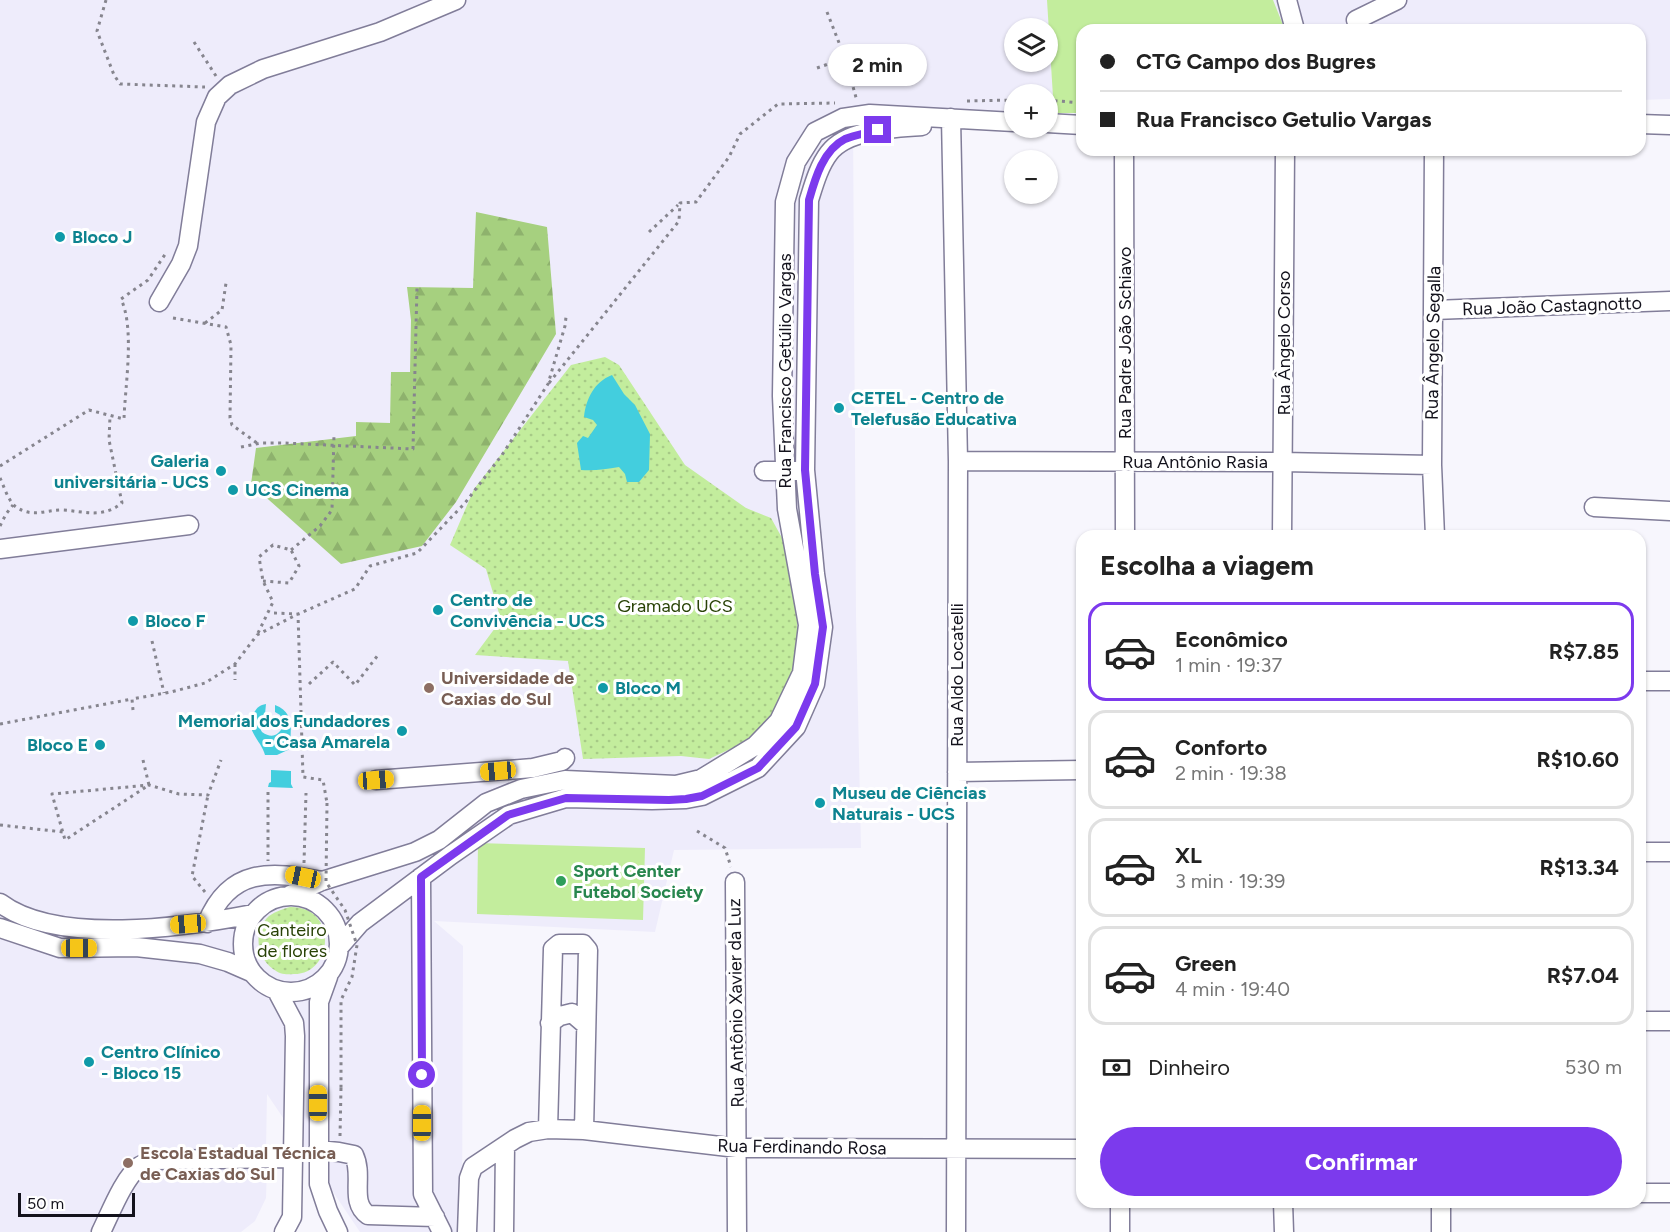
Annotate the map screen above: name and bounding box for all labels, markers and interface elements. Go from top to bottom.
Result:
map controls [1004,18,1058,204]
button: layers [1004,18,1058,72]
callout: 2 min [828,43,928,85]
text: CTG Campo dos Bugres [1136,48,1376,75]
text: 2 min [852,53,903,77]
button: + [1004,84,1058,138]
text: Rua Francisco Getulio Vargas [1136,106,1432,133]
route end [864,116,891,143]
button: − [1004,150,1058,204]
place label: Bloco J [72,226,132,248]
marker: Bloco J [53,230,67,244]
street label: Rua Padre João Schiavo [1114,247,1136,439]
street label: Rua Francisco Getúlio Vargas [774,253,796,489]
street label: Rua Ângelo Segalla [1421,266,1445,420]
street label: Rua Ângelo Corso [1273,271,1295,415]
street label: Rua João Castagnotto [1462,292,1642,320]
place label: CETEL - Centro de Telefusão Educativa [851,387,1017,430]
marker: CETEL - Centro de Telefusão Educativa [832,401,846,415]
place label: Galeria universitária - UCS [54,450,209,493]
street label: Rua Antônio Rasia [1122,451,1268,473]
marker: Galeria universitária - UCS [214,464,228,478]
place label: UCS Cinema [245,479,349,501]
marker: UCS Cinema [226,483,240,497]
text: Escolha a viagem [1100,549,1314,582]
place label: Centro de Convivência - UCS [450,589,605,632]
park label: Gramado UCS [617,595,733,617]
marker: Centro de Convivência - UCS [431,603,445,617]
street label: Rua Aldo Locatelli [946,603,968,747]
place label: Bloco F [145,610,205,632]
marker: Bloco F [126,614,140,628]
icon: car [1103,625,1157,679]
text: Econômico [1175,626,1288,653]
text: R$7.85 [1549,638,1619,665]
text: 1 min · 19:37 [1175,653,1282,677]
place label: Universidade de Caxias do Sul [441,667,574,710]
place label: Bloco M [615,677,681,699]
marker: Universidade de Caxias do Sul [422,681,436,695]
marker: Bloco M [596,681,610,695]
place label: Memorial dos Fundadores - Casa Amarela [178,710,391,753]
marker: Memorial dos Fundadores - Casa Amarela [395,724,409,738]
icon: car [1103,733,1157,787]
place label: Bloco E [27,734,88,756]
text: Conforto [1175,734,1267,761]
marker: Bloco E [93,738,107,752]
text: R$10.60 [1537,746,1619,773]
car [479,760,517,782]
text: 2 min · 19:38 [1175,761,1287,785]
car [357,770,395,790]
place label: Museu de Ciências Naturais - UCS [832,782,987,825]
marker: Museu de Ciências Naturais - UCS [813,796,827,810]
icon: car [1103,841,1157,895]
text: XL [1175,842,1202,869]
text: R$13.34 [1539,854,1619,881]
place label: Sport Center Futebol Society [573,860,704,903]
car [284,864,322,890]
text: 3 min · 19:39 [1175,869,1285,893]
marker: Sport Center Futebol Society [554,874,568,888]
street label: Rua Antônio Xavier da Luz [723,898,749,1108]
car [169,914,207,934]
park label: Canteiro de flores [257,919,327,962]
car [61,939,97,957]
icon: car [1103,949,1157,1003]
text: Green [1175,950,1237,977]
text: R$7.04 [1547,962,1619,989]
text: 4 min · 19:40 [1175,977,1290,1001]
place label: Centro Clínico - Bloco 15 [101,1041,220,1084]
icon: cash [1100,1051,1133,1084]
text: Dinheiro [1148,1054,1230,1081]
marker: Centro Clínico - Bloco 15 [82,1055,96,1069]
text: 530 m [1565,1055,1622,1079]
route start [408,1061,435,1088]
car [309,1085,327,1121]
car [413,1105,431,1141]
button: Confirmar [1100,1127,1622,1196]
street label: Rua Ferdinando Rosa [717,1135,887,1159]
place label: Escola Estadual Técnica de Caxias do Sul [140,1142,336,1185]
marker: Escola Estadual Técnica de Caxias do Sul [121,1156,135,1170]
scale bar [18,1190,135,1218]
text: 50 m [27,1194,64,1213]

